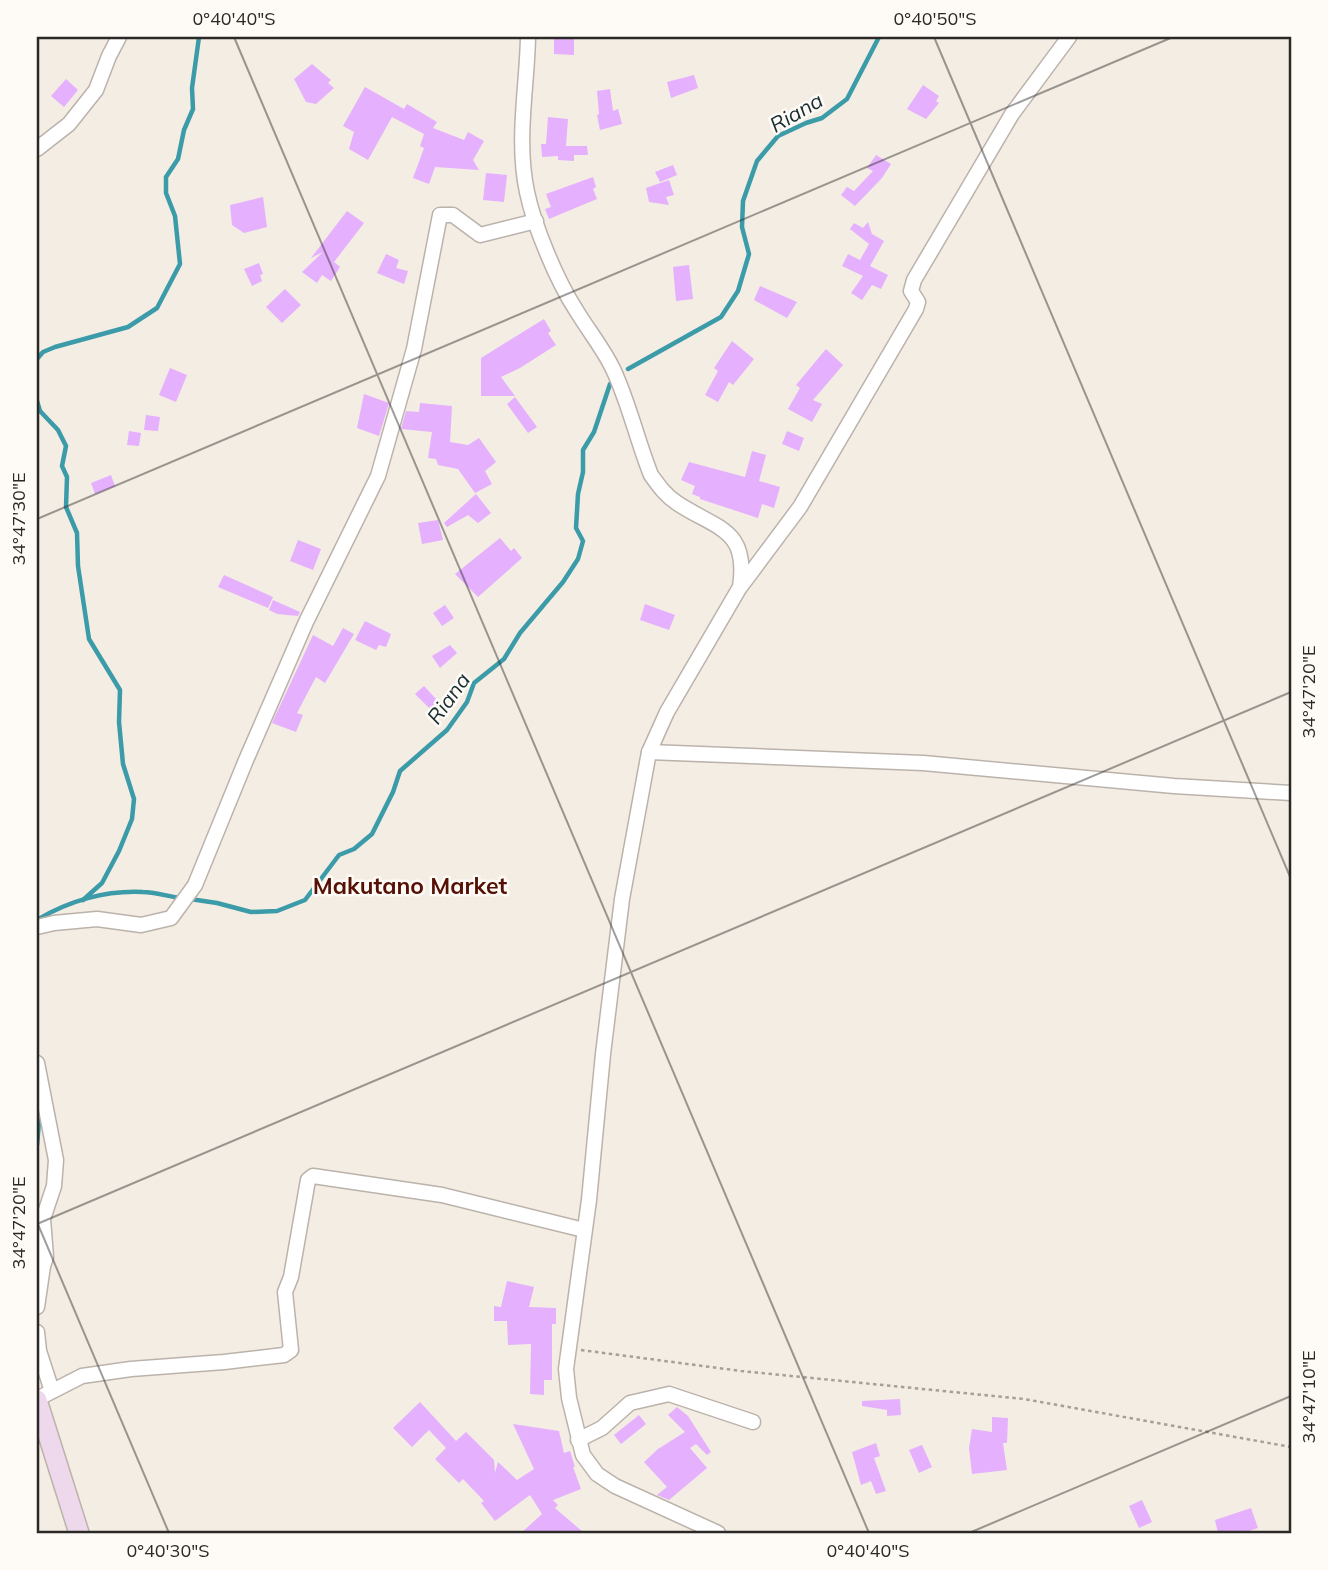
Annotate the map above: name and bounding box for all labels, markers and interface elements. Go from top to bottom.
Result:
text: 0°40'40"S [193,7,275,30]
text: 0°40'50"S [894,7,976,30]
water label: Riana [765,86,827,138]
text: 34°47'30"E [7,472,30,566]
text: 34°47'20"E [1297,645,1320,739]
water label: Riana [421,667,475,729]
district label: Makutano Market [313,871,508,900]
text: 34°47'20"E [7,1176,30,1270]
text: 34°47'10"E [1297,1350,1320,1444]
text: 0°40'30"S [127,1539,209,1562]
text: 0°40'40"S [827,1539,909,1562]

